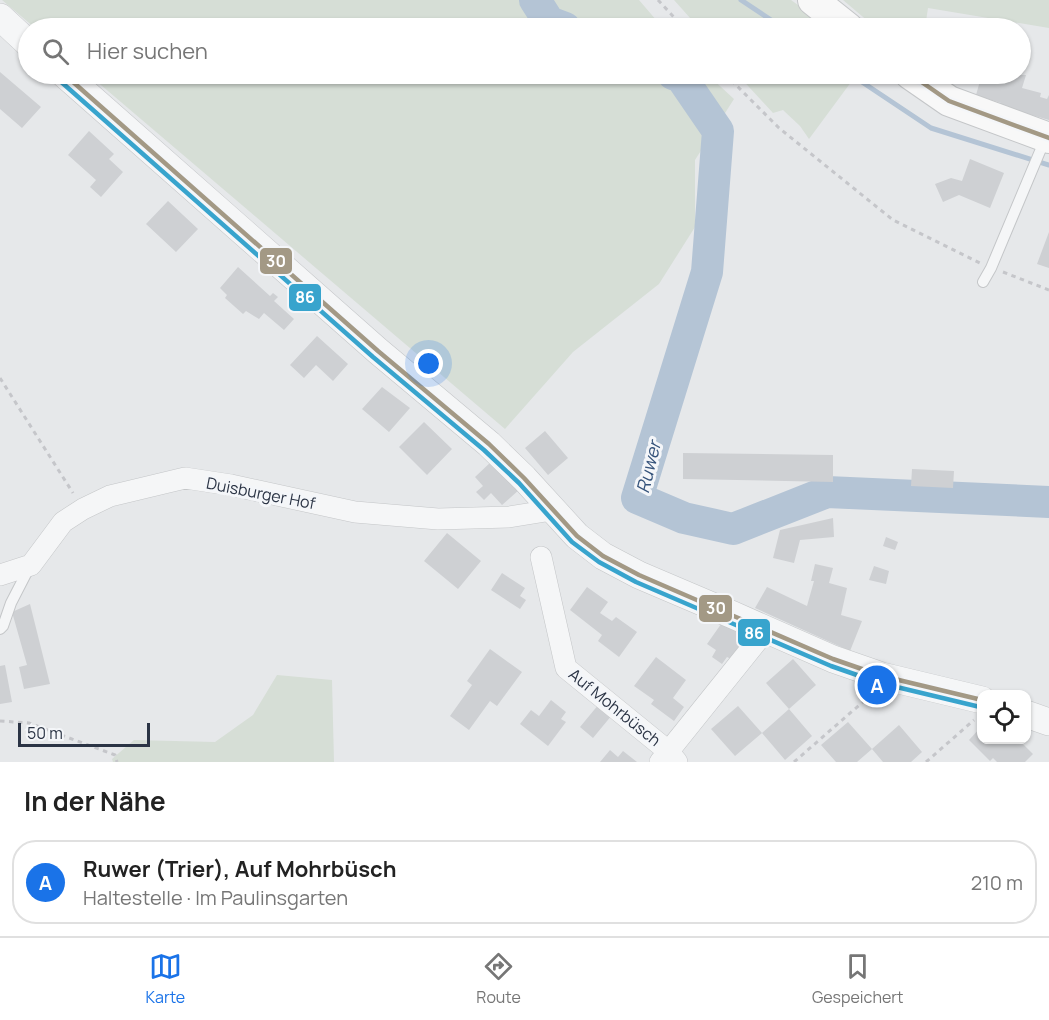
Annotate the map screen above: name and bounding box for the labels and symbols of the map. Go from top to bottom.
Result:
line badge: 30 [259,247,293,275]
text: 30 [266,250,286,272]
line badge: 86 [288,283,322,312]
text: 86 [295,286,315,308]
your location [414,349,443,378]
water label: Ruwer [630,436,667,495]
street label: Duisburger Hof [205,472,318,514]
line badge: 30 [698,594,733,623]
text: 30 [706,597,726,619]
line badge: 86 [737,618,771,647]
text: 86 [744,622,764,644]
pin: A [858,662,896,708]
street label: Auf Mohrbüsch [564,663,666,751]
scale bar [18,720,150,748]

